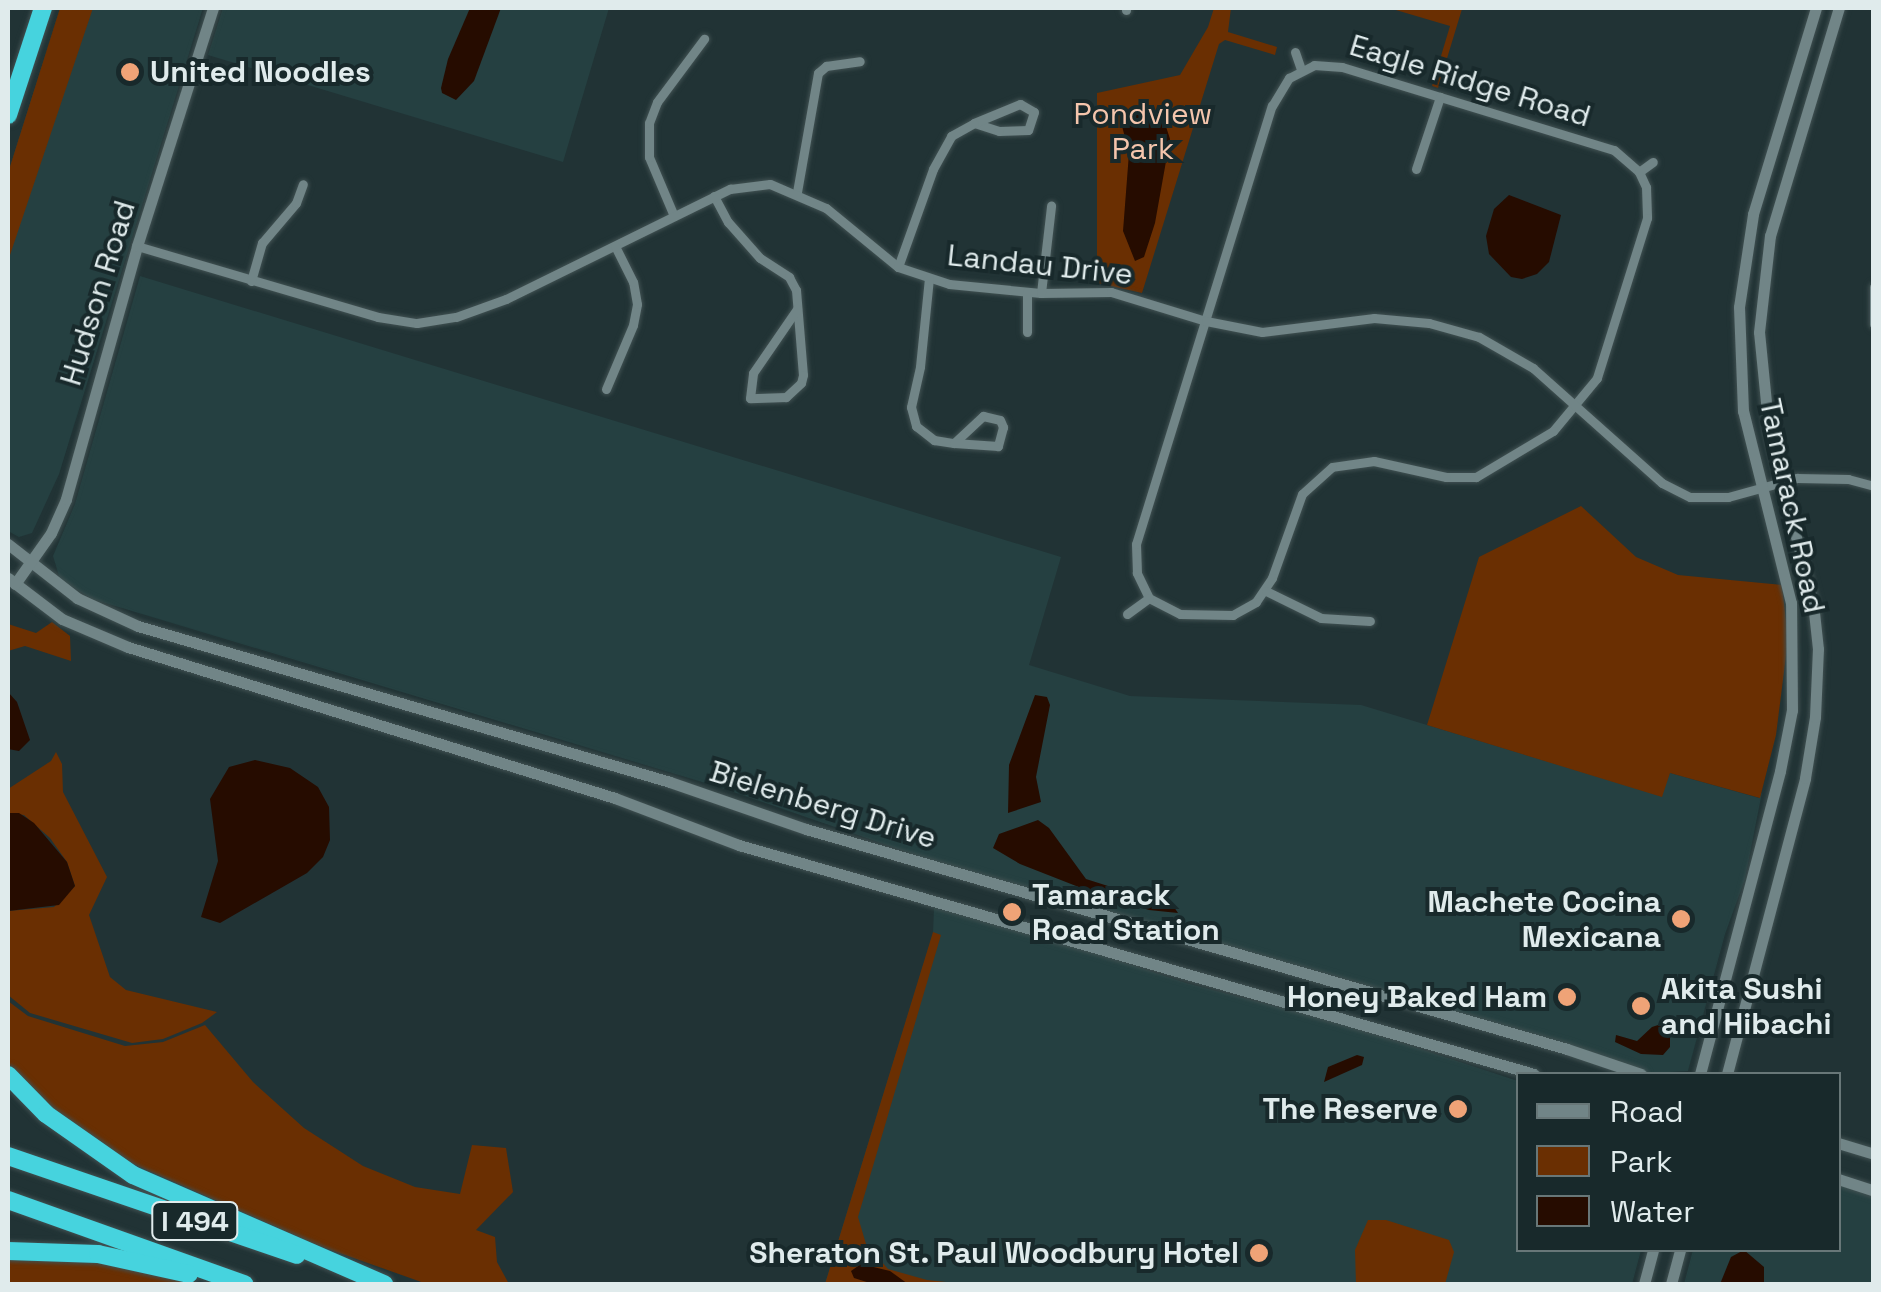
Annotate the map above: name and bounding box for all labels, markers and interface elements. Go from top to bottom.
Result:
street label: Eagle Ridge Road [1345,27,1595,135]
place label: United Noodles [150,54,371,90]
marker: United Noodles [119,61,141,83]
park label: Pondview Park [1074,96,1212,166]
street label: Hudson Road [53,196,143,390]
street label: Landau Drive [946,237,1134,293]
street label: Tamarack Road [1752,395,1832,617]
street label: Bielenberg Drive [705,753,941,857]
place label: Tamarack Road Station [1032,877,1220,948]
place label: Machete Cocina Mexicana [1427,884,1661,954]
marker: Tamarack Road Station [1001,901,1023,923]
marker: Machete Cocina Mexicana [1670,908,1692,930]
place label: Akita Sushi and Hibachi [1661,971,1831,1042]
place label: Honey Baked Ham [1287,979,1547,1015]
marker: Honey Baked Ham [1556,986,1578,1008]
marker: Akita Sushi and Hibachi [1630,995,1652,1017]
legend [1516,1072,1841,1252]
place label: The Reserve [1262,1091,1438,1127]
text: Road [1610,1092,1684,1131]
marker: The Reserve [1447,1098,1469,1120]
text: Park [1610,1142,1672,1181]
text: Water [1610,1192,1695,1231]
road number: I 494 [150,1198,240,1244]
place label: Sheraton St. Paul Woodbury Hotel [748,1235,1239,1271]
marker: Sheraton St. Paul Woodbury Hotel [1248,1242,1270,1264]

